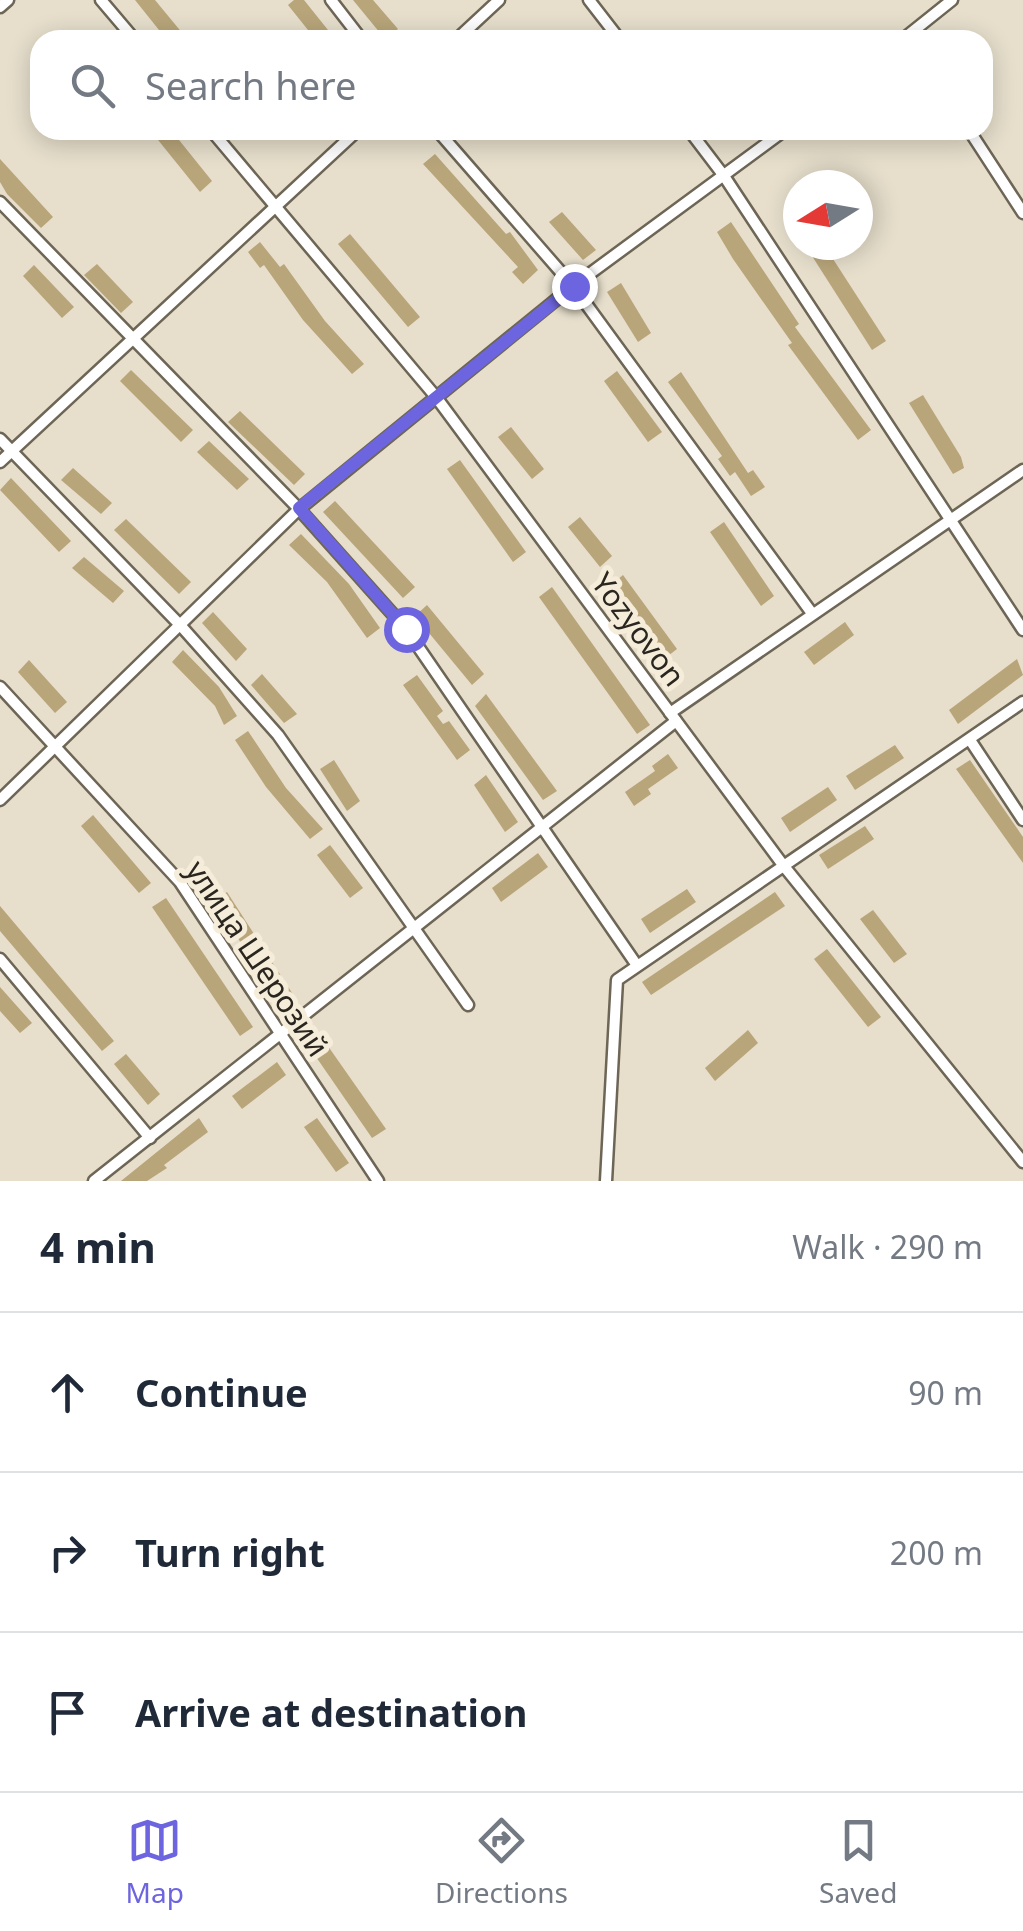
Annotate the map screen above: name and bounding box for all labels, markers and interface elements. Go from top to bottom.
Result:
search box [30,30,993,140]
icon: search [65,58,120,113]
text: Search here [145,59,356,111]
north arrow [783,170,873,260]
route end [552,264,598,310]
street label: Yozyovon [583,564,695,694]
route start [384,607,430,653]
street label: улица Шерозий [177,852,339,1064]
text: 4 min [40,1218,156,1275]
text: Walk · 290 m [792,1225,983,1268]
icon: ahead [40,1365,95,1420]
text: Continue [135,1366,308,1418]
text: 90 m [908,1371,983,1414]
icon: right [40,1525,95,1580]
text: Turn right [135,1526,325,1578]
text: 200 m [890,1531,983,1574]
icon: arrive [40,1685,95,1740]
text: Arrive at destination [135,1686,527,1738]
tab: Map [126,1813,184,1911]
tab: Directions [435,1813,568,1911]
tab: Saved [819,1813,897,1911]

